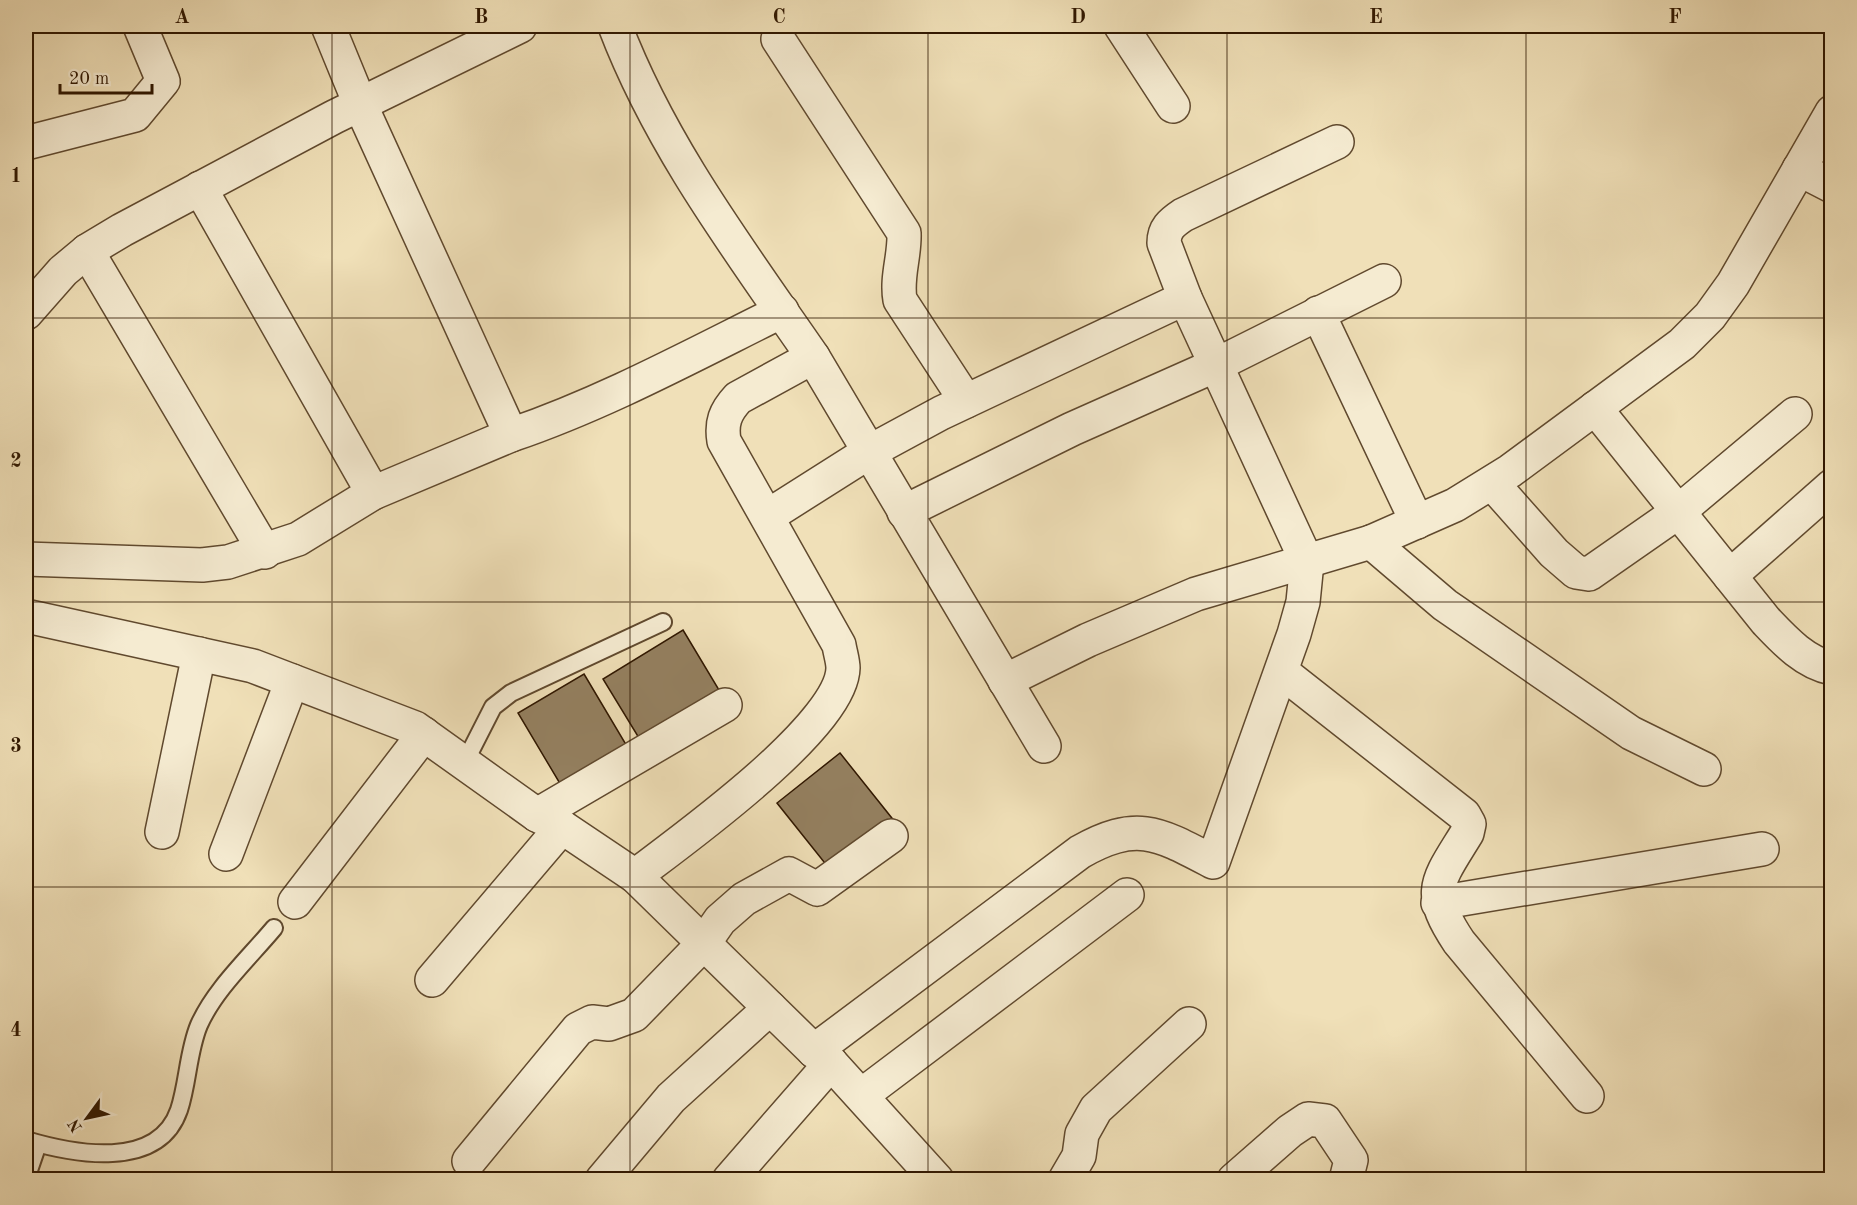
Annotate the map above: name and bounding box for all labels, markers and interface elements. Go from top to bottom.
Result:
text: A [174,8,190,28]
text: B [474,8,488,28]
text: C [772,8,786,28]
text: D [1070,8,1086,28]
text: E [1369,8,1383,28]
text: F [1668,8,1682,28]
scale bar [60,57,152,95]
text: 20 m [69,70,109,88]
text: 1 [10,167,22,187]
text: 2 [10,452,22,472]
text: 3 [10,737,22,757]
text: 4 [10,1021,22,1041]
north arrow [57,1088,117,1148]
text: N [66,1115,86,1135]

